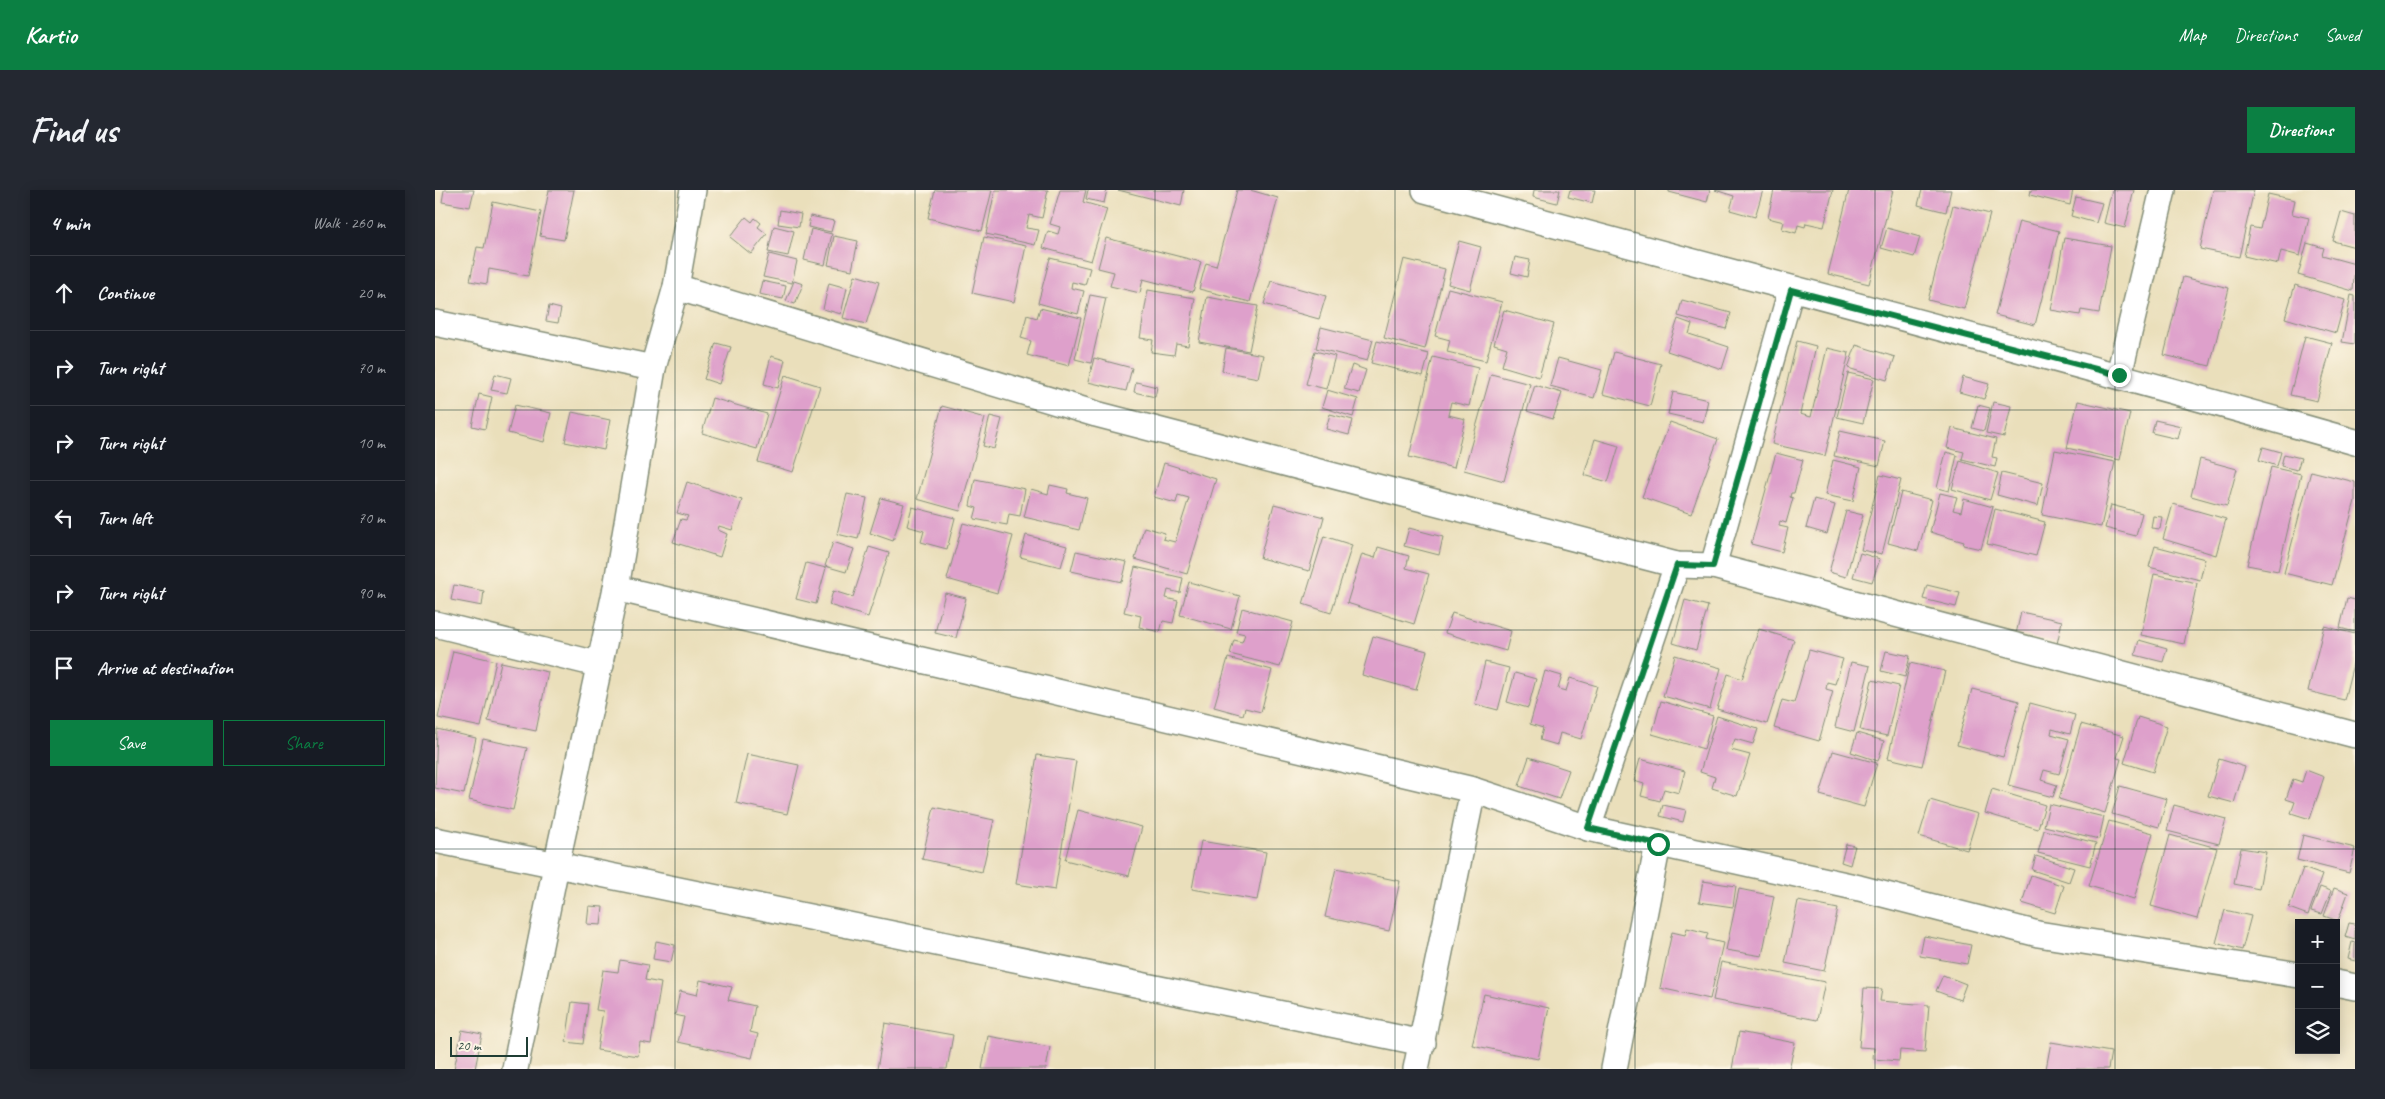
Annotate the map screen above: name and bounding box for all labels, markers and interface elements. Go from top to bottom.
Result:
text: Kartio [25,20,77,50]
text: Map [2179,24,2206,46]
text: Directions [2234,24,2297,46]
text: Saved [2325,24,2360,46]
button: Directions [2247,107,2355,153]
text: Find us [30,108,117,153]
text: 4 min [50,210,90,236]
text: Walk · 260 m [313,213,385,233]
icon: ahead [50,279,78,307]
text: Continue [97,281,154,305]
text: 20 m [358,283,385,303]
icon: right [50,354,78,382]
text: Turn right [97,356,164,380]
text: 70 m [358,358,385,378]
route end [2108,364,2131,387]
icon: right [50,429,78,457]
text: Turn right [97,431,164,455]
text: 10 m [358,433,385,453]
icon: left [50,504,78,532]
text: Turn left [97,506,152,530]
text: 70 m [358,508,385,528]
icon: right [50,579,78,607]
text: Turn right [97,581,164,605]
text: 90 m [358,583,385,603]
icon: arrive [50,654,78,682]
text: Arrive at destination [97,656,233,680]
button: Save [50,720,213,766]
button: Share [223,720,385,766]
route start [1647,833,1670,856]
map controls [2295,919,2340,1054]
button: + [2295,919,2340,964]
button: − [2295,964,2340,1009]
button: layers [2295,1009,2340,1054]
scale bar [450,1034,527,1057]
text: 20 m [457,1037,481,1054]

